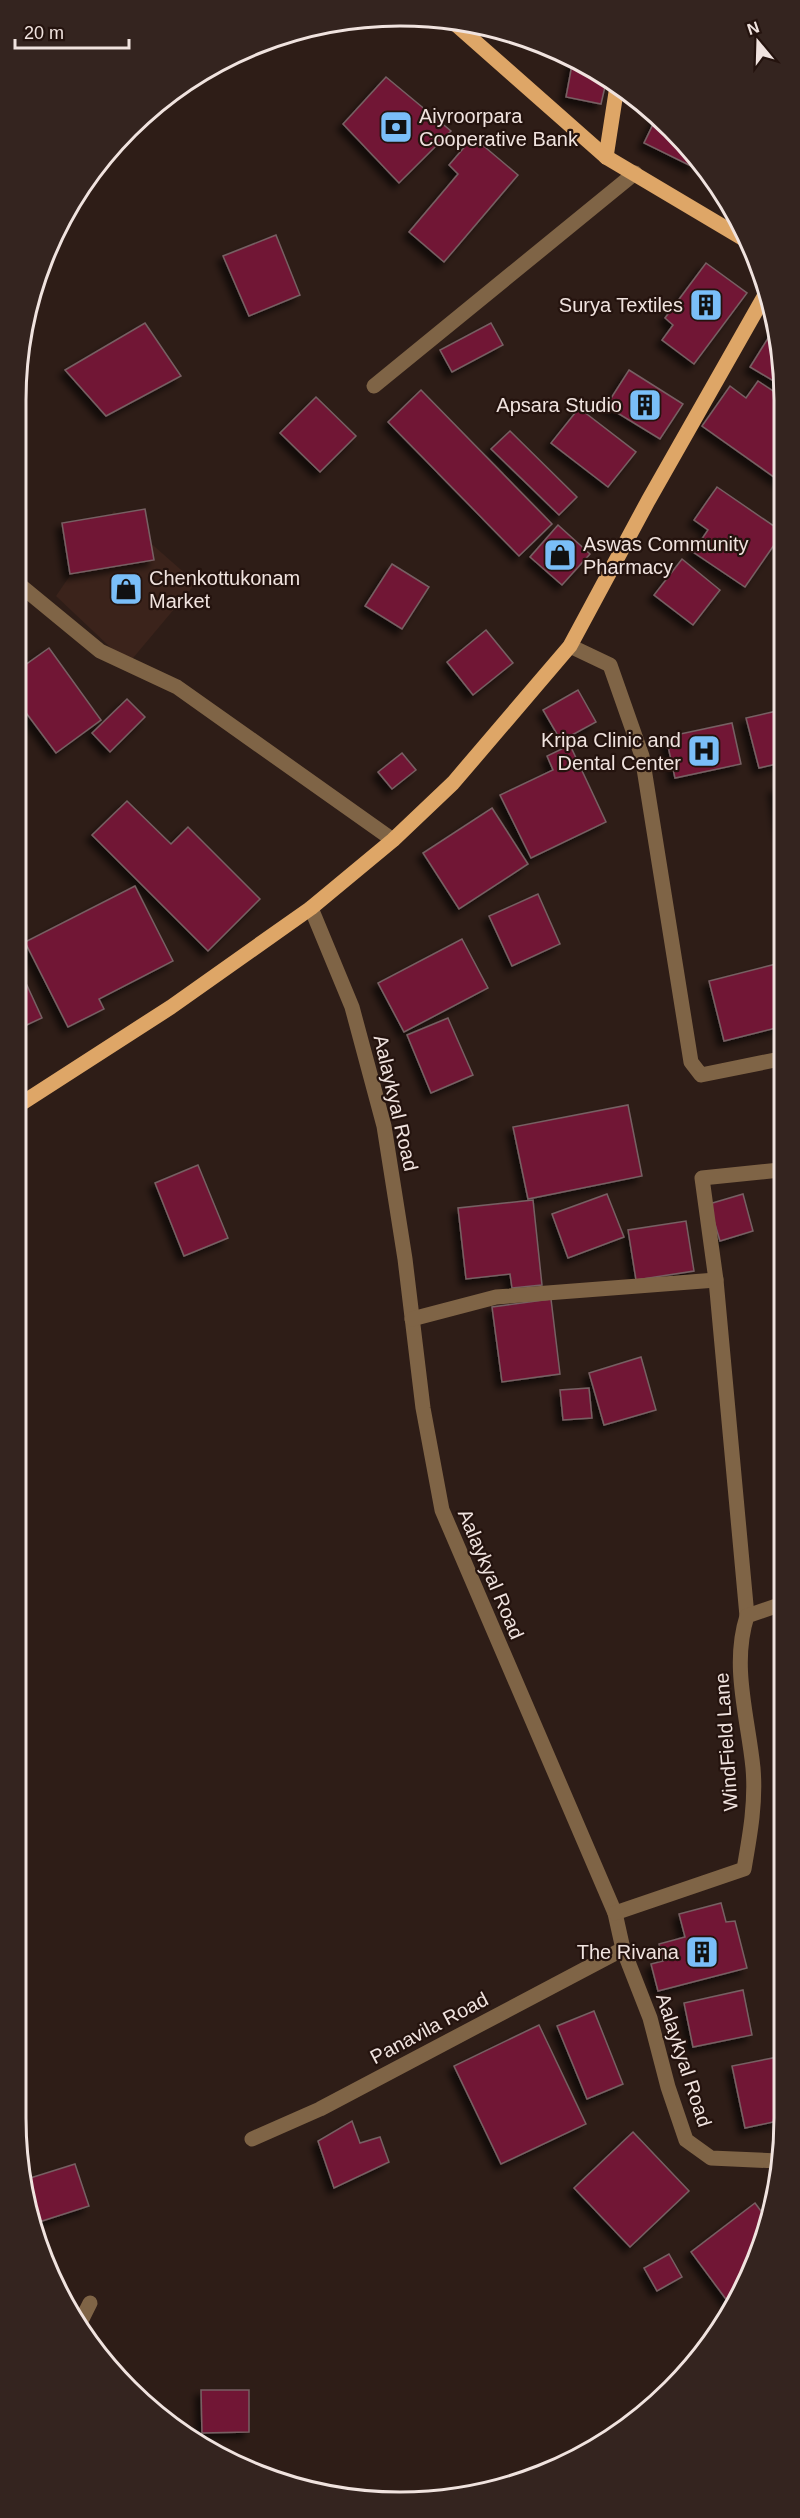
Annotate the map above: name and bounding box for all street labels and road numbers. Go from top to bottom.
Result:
street label: Aalaykyal Road [370,1033,422,1173]
street label: Aalaykyal Road [454,1506,528,1642]
street label: WindField Lane [710,1672,742,1812]
street label: Panavila Road [366,1988,492,2068]
street label: Aalaykyal Road [652,1991,716,2129]

